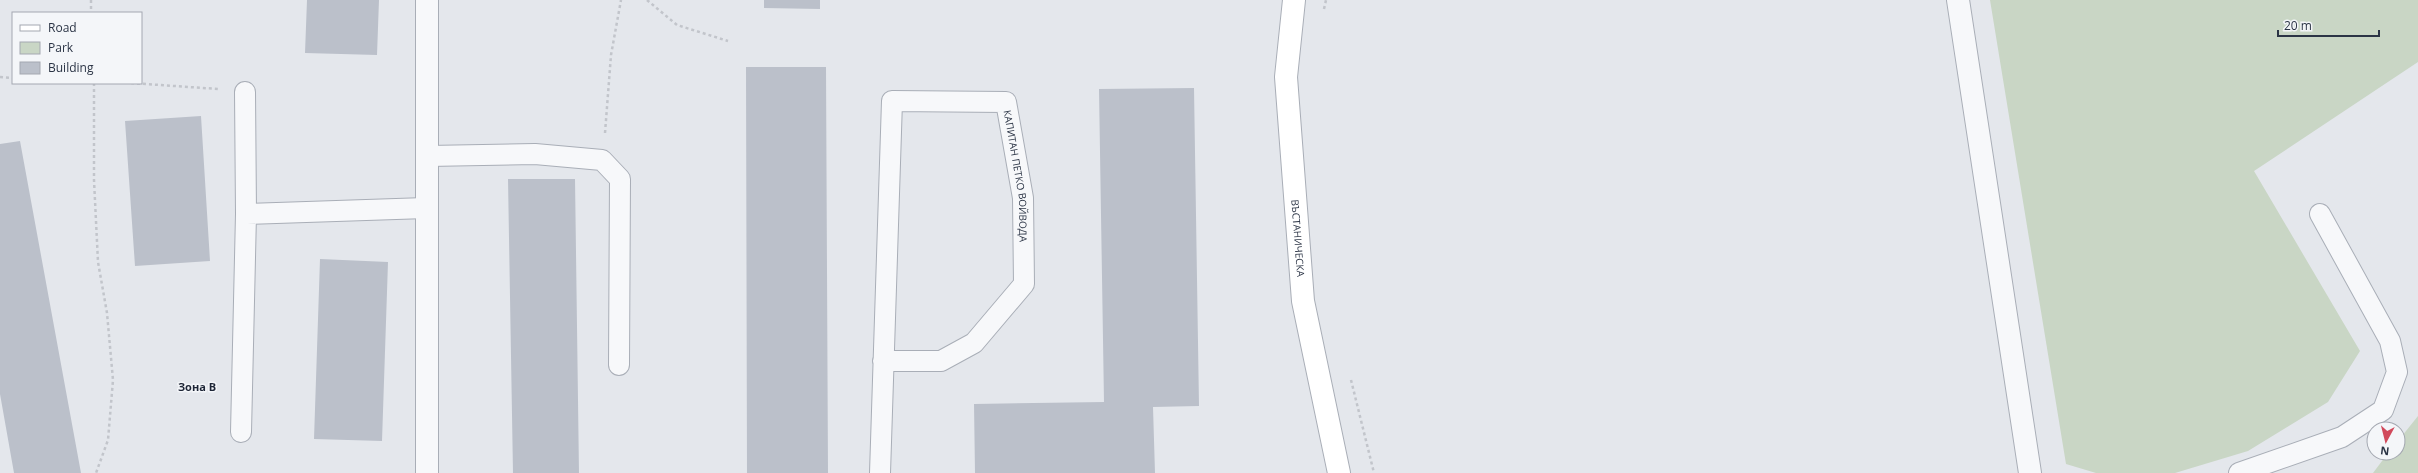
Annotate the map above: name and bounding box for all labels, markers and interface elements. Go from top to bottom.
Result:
legend [12,12,142,84]
scale bar [2278,12,2379,38]
text: 20 m [2284,17,2312,34]
text: Road [48,19,77,36]
text: Park [48,39,74,56]
text: Building [48,59,94,76]
street label: КАПИТАН ПЕТКО ВОЙВОДА [1001,109,1031,243]
street label: ВЪСТАНИЧЕСКА [1288,199,1308,278]
district label: Зона В [178,379,216,394]
north arrow [2366,421,2406,461]
text: N [2379,443,2390,459]

